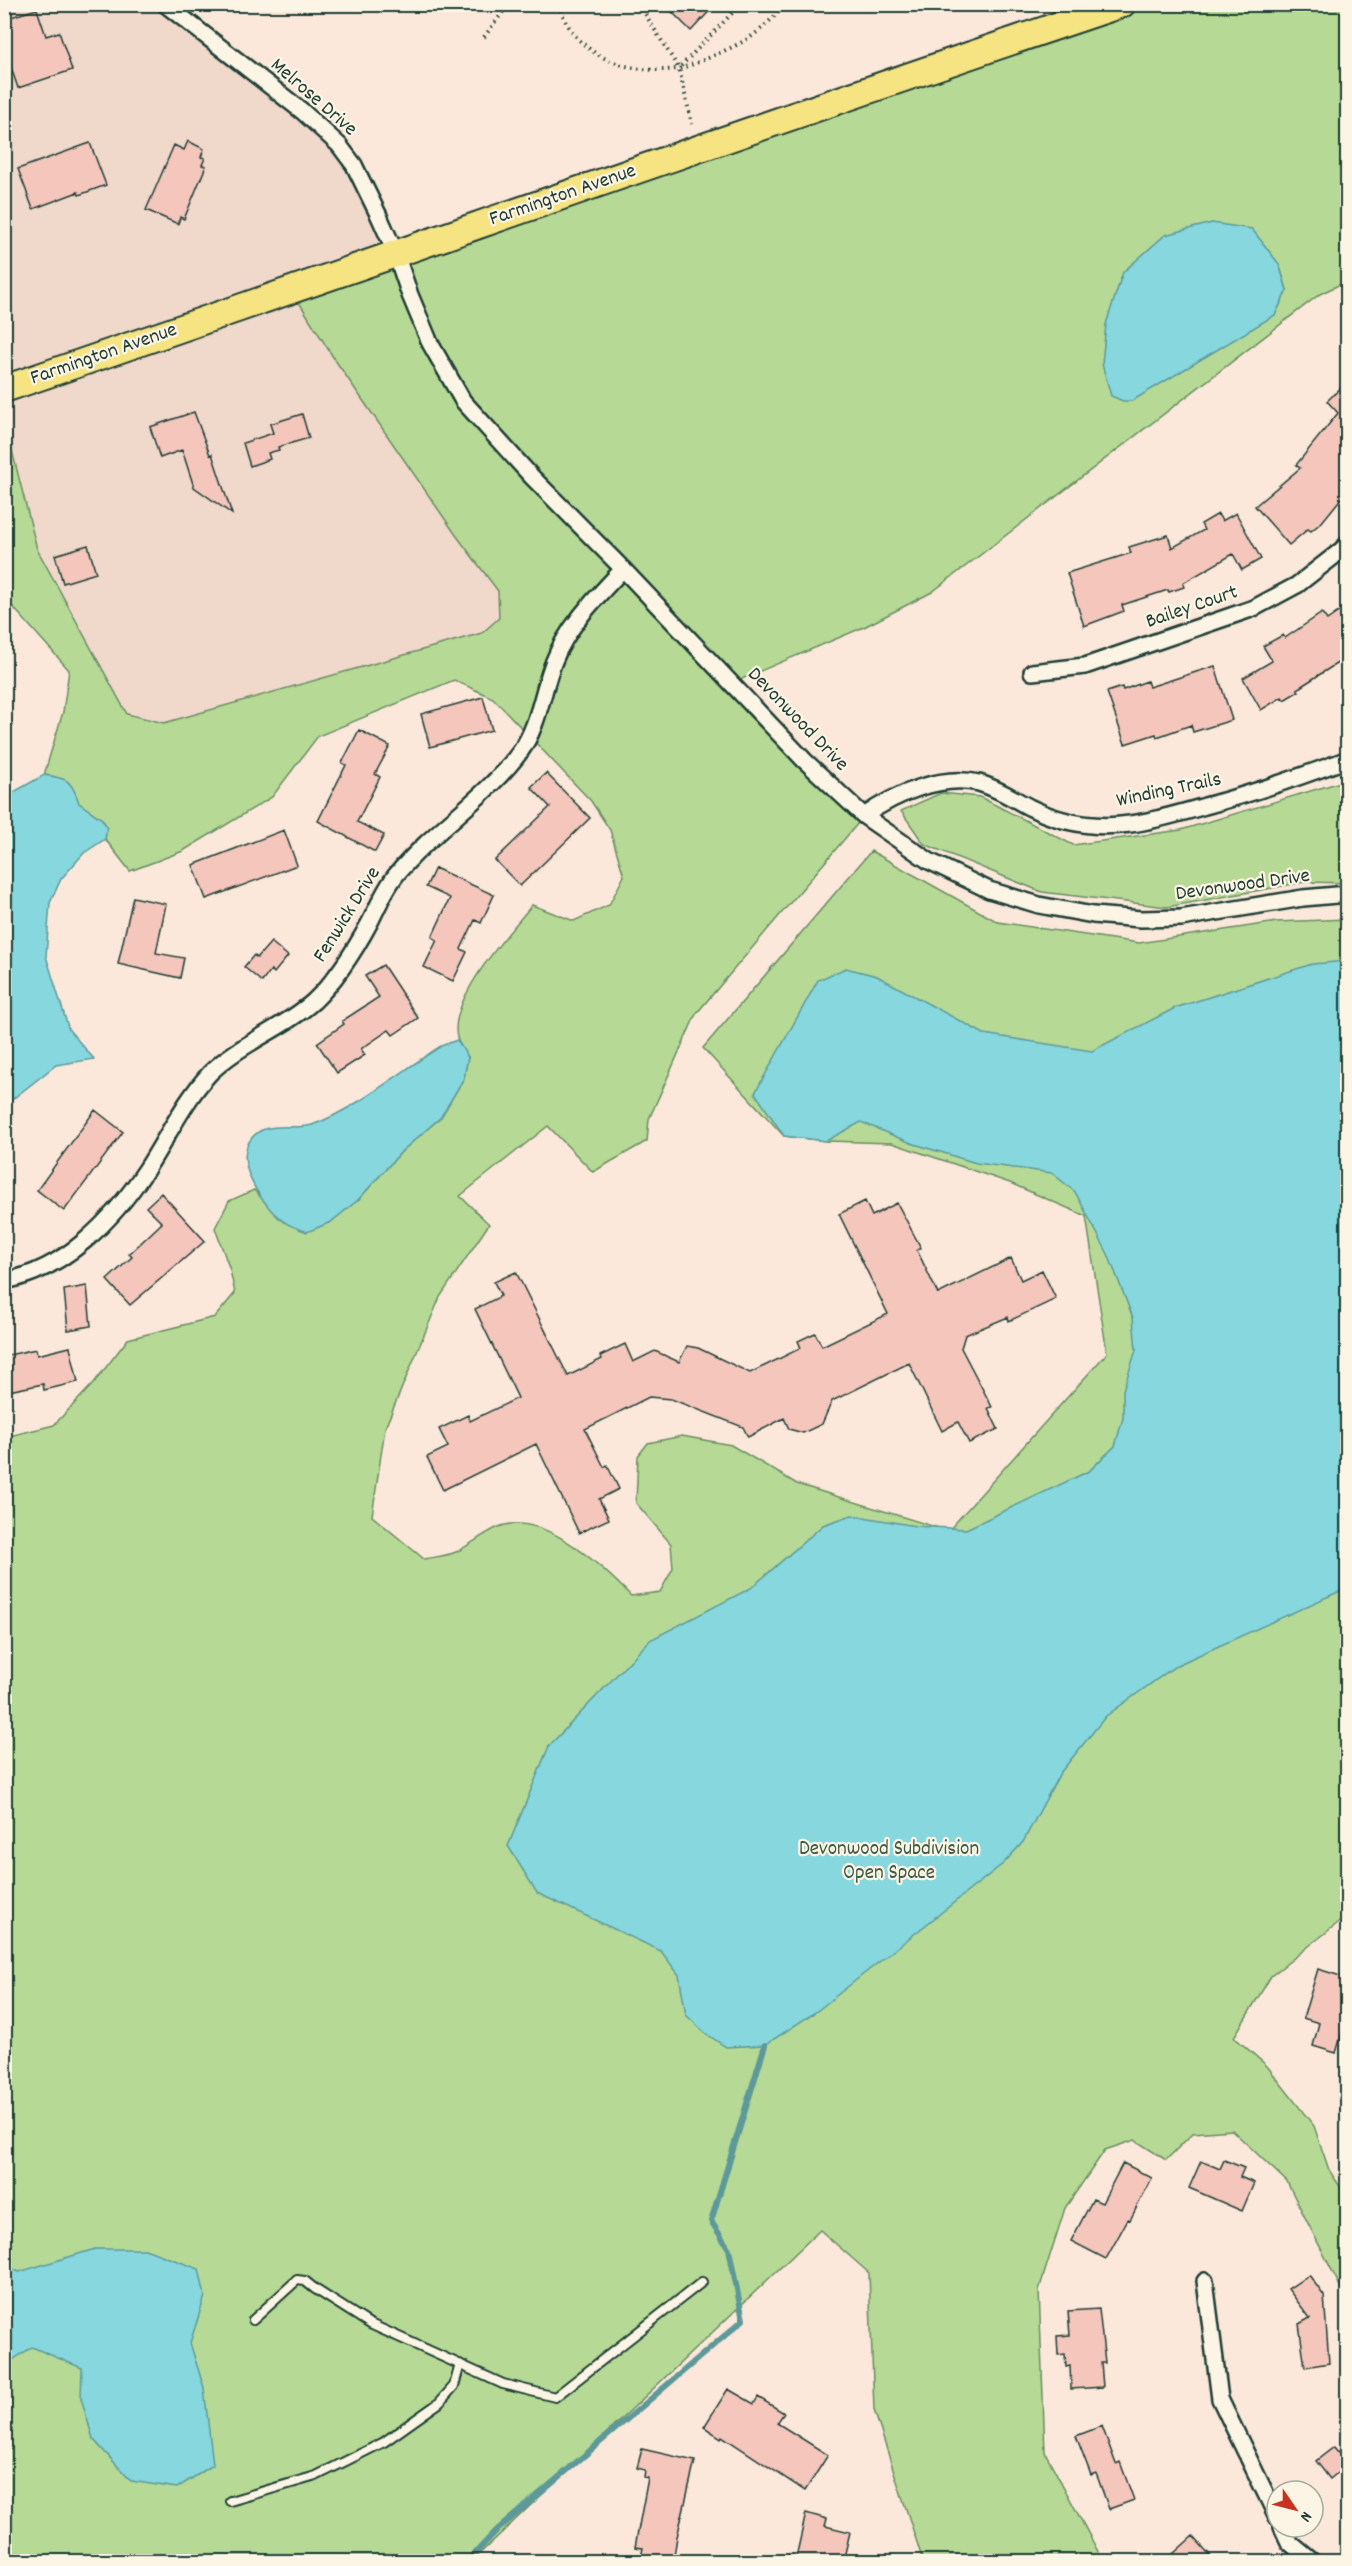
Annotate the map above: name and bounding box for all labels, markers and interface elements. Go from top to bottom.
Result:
street label: Melrose Drive [263,52,363,144]
street label: Farmington Avenue [486,157,640,235]
street label: Farmington Avenue [27,316,181,394]
street label: Bailey Court [1142,578,1242,638]
street label: Devonwood Drive [739,661,855,779]
street label: Winding Trails [1114,765,1224,817]
street label: Fenwick Drive [307,861,389,969]
street label: Devonwood Drive [1174,862,1312,910]
park label: Devonwood Subdivision Open Space [799,1835,979,1889]
north arrow [1265,2479,1325,2539]
text: N [1293,2506,1317,2526]

